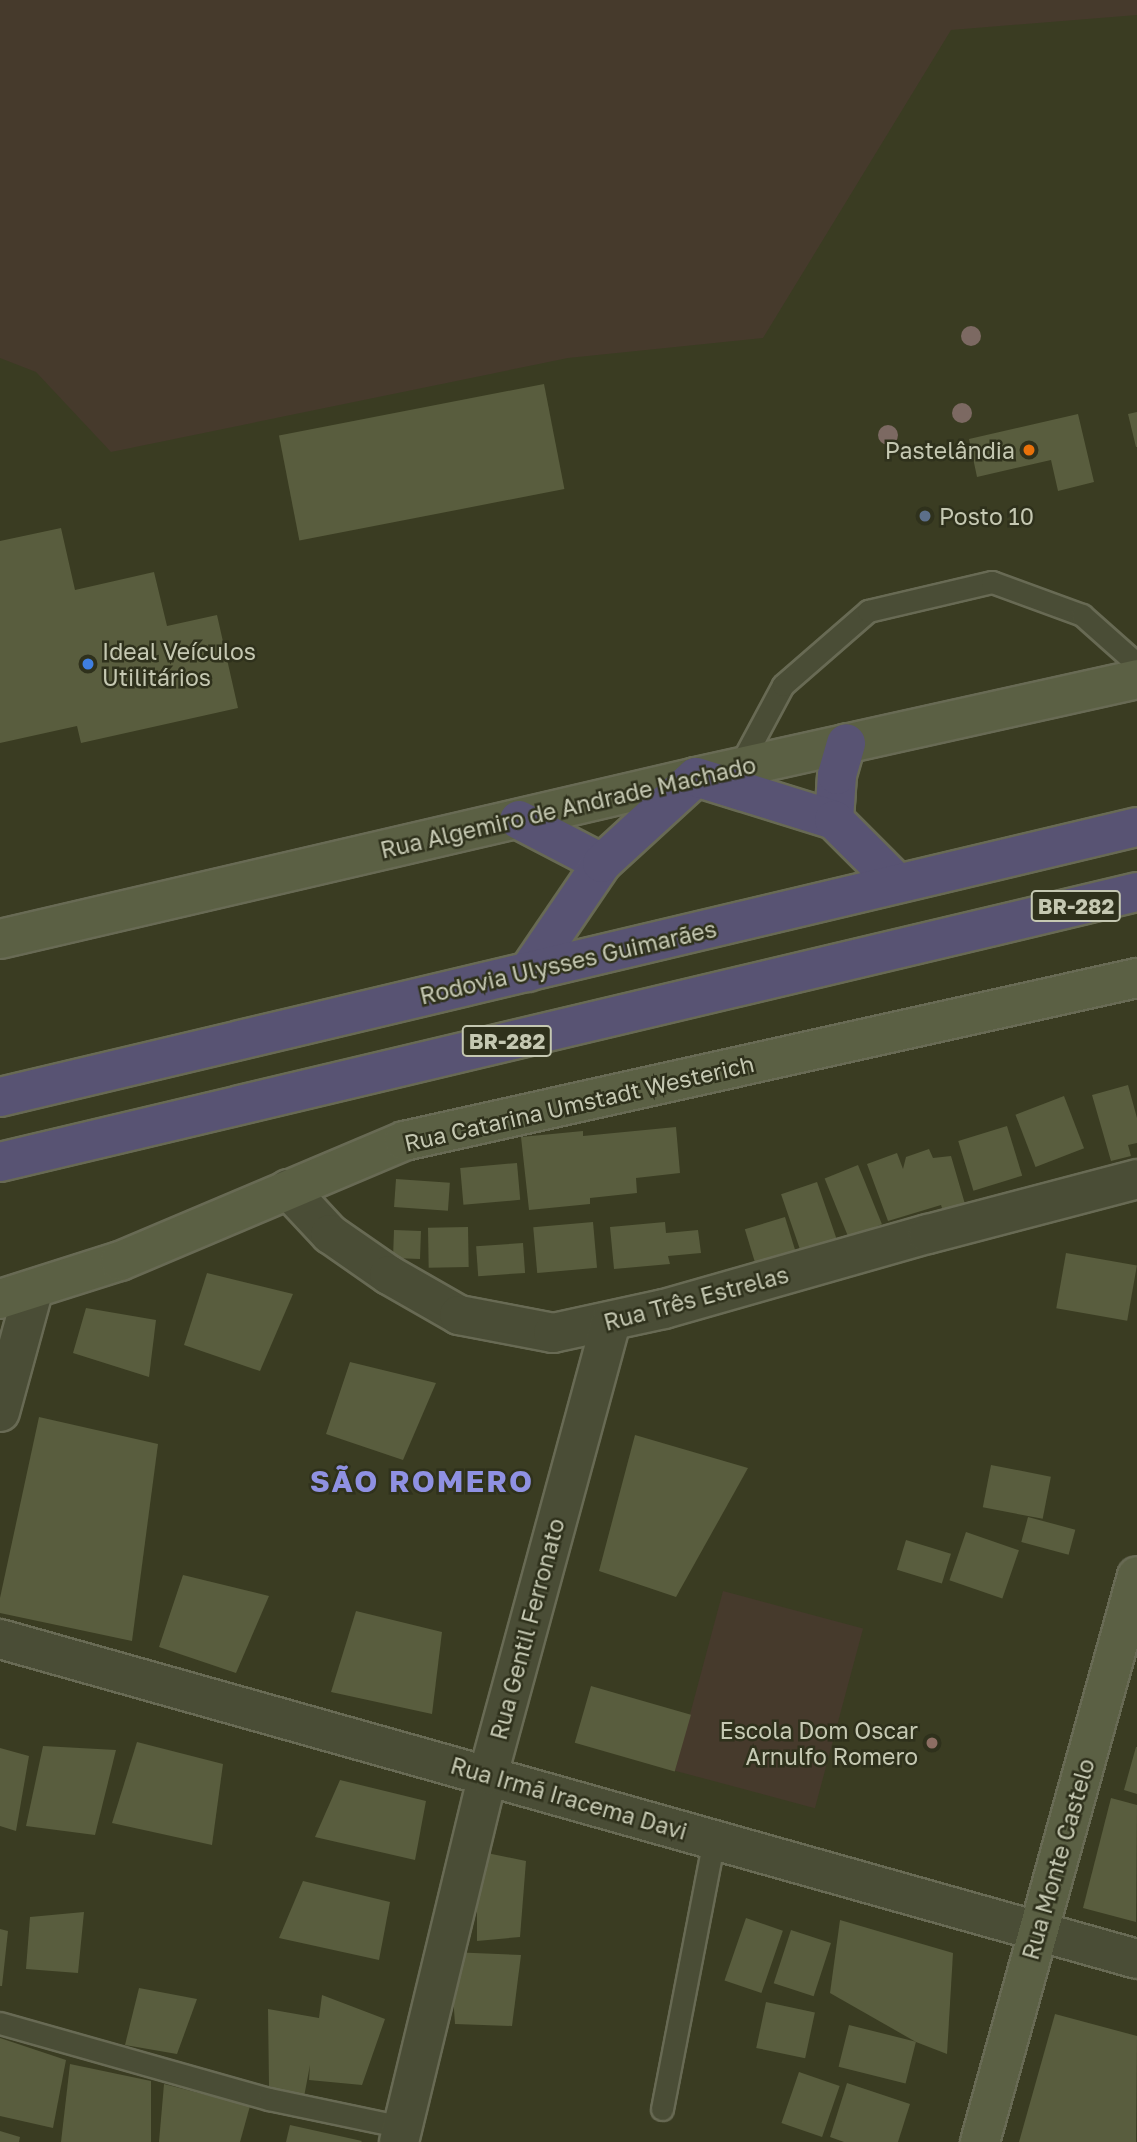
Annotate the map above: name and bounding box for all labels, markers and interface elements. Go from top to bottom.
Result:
place label: Pastelândia [885,436,1015,464]
marker: Pastelândia [1021,442,1037,458]
place label: Posto 10 [939,502,1034,530]
marker: Posto 10 [917,508,933,524]
place label: Ideal Veículos Utilitários [102,637,256,691]
marker: Ideal Veículos Utilitários [80,656,96,672]
street label: Rua Algemiro de Andrade Machado [378,750,758,864]
road number: BR-282 [1030,888,1122,923]
street label: Rodovia Ulysses Guimarães [417,914,719,1010]
road number: BR-282 [462,1024,552,1058]
street label: Rua Catarina Umstadt Westerich [401,1049,757,1157]
street label: Rua Três Estrelas [601,1260,791,1336]
district label: SÃO ROMERO [311,1463,533,1499]
street label: Rua Gentil Ferronato [484,1515,570,1743]
place label: Escola Dom Oscar Arnulfo Romero [720,1716,918,1770]
marker: Escola Dom Oscar Arnulfo Romero [924,1735,940,1751]
street label: Rua Irmã Iracema Davi [448,1751,690,1845]
street label: Rua Monte Castelo [1016,1755,1100,1963]

